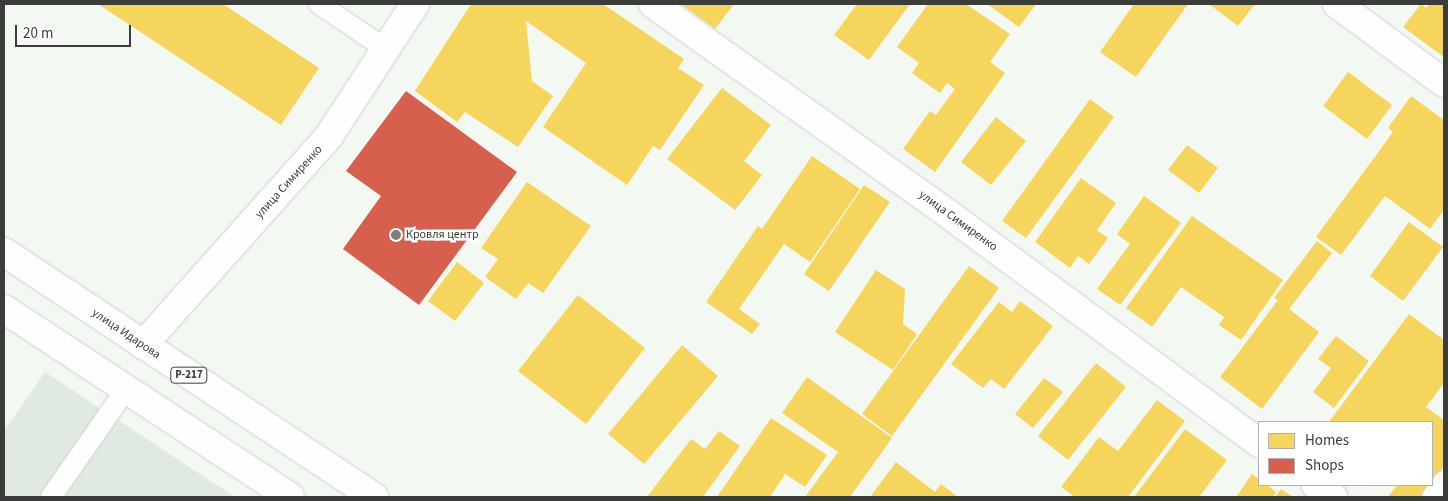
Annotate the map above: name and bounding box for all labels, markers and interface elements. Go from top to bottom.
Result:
scale bar [18,15,134,47]
text: 20 m [23,23,53,44]
street label: улица Симиренко [252,142,326,222]
street label: улица Симиренко [916,188,1000,254]
place label: Кровля центр [406,228,479,242]
marker: Кровля центр [390,229,402,241]
street label: улица Идарова [89,306,163,362]
road number: Р-217 [170,366,208,384]
legend [1258,421,1433,486]
text: Homes [1305,430,1349,451]
text: Shops [1305,455,1344,476]

